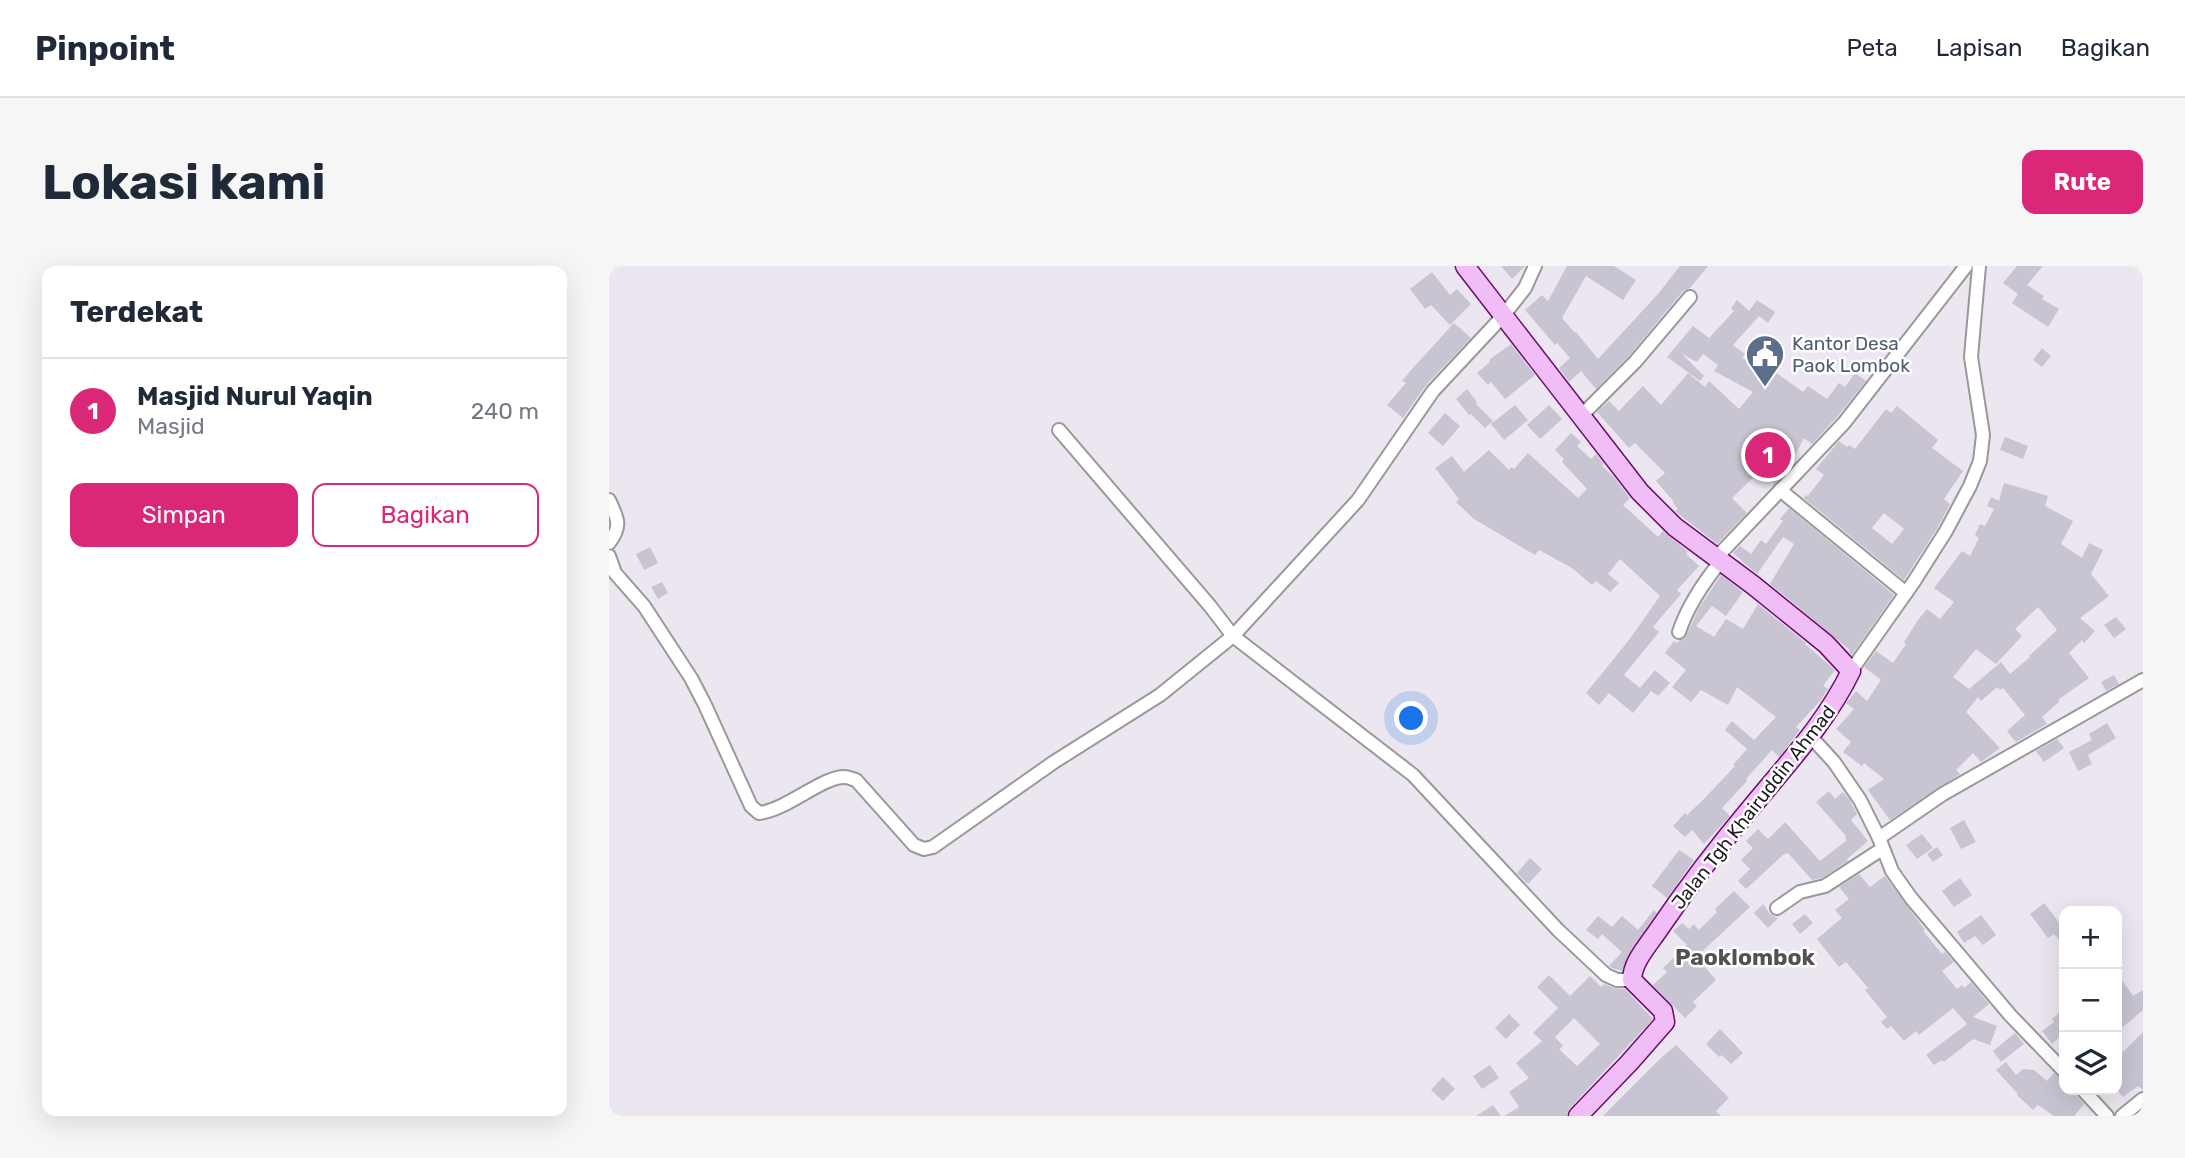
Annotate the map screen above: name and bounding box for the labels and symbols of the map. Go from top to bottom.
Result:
place label: Kantor Desa Paok Lombok [1792,332,1910,377]
public building icon: Kantor Desa Paok Lombok [1744,333,1786,388]
pin: 1 [1745,429,1791,481]
your location [1394,701,1428,735]
street label: Jalan Tgh Khairuddin Ahmad [1667,701,1840,914]
district label: Paoklombok [1675,943,1816,971]

